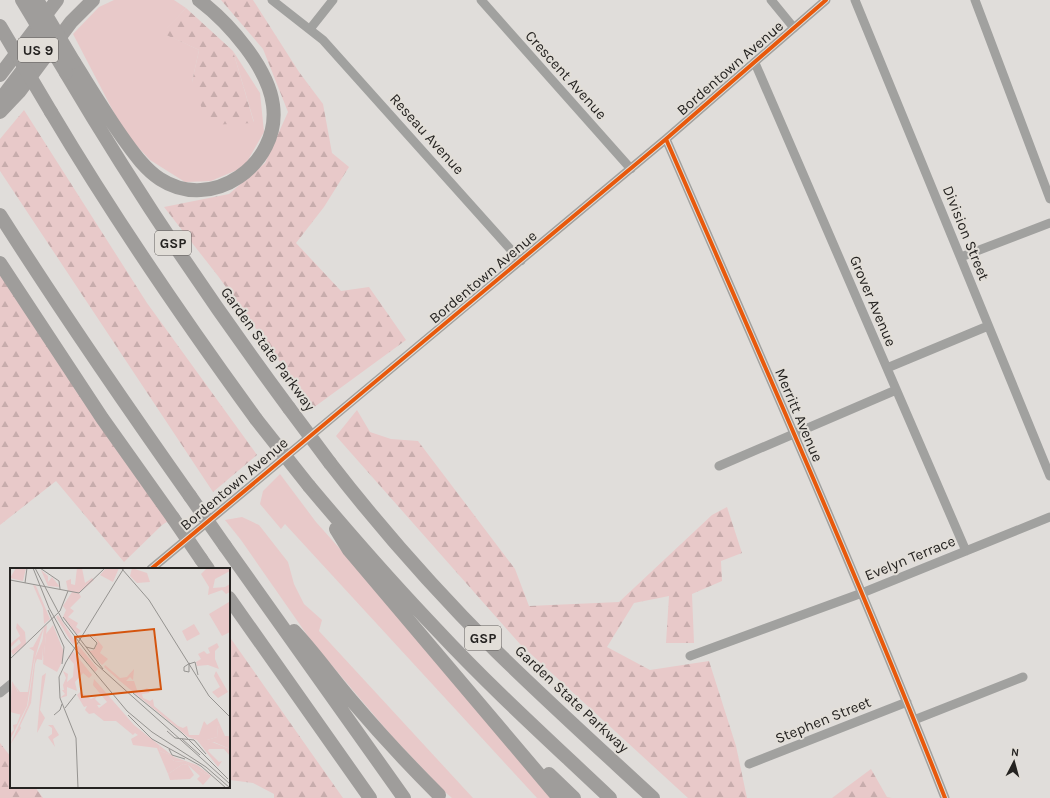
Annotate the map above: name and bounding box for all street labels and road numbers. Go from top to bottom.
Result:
street label: Bordentown Avenue [673,17,787,119]
street label: Crescent Avenue [521,27,611,123]
road number: US 9 [18,38,58,62]
street label: Reseau Avenue [386,90,468,178]
street label: Division Street [939,183,993,283]
street label: Bordentown Avenue [425,227,541,327]
road number: GSP [155,231,191,255]
street label: Grover Avenue [846,253,900,349]
street label: Garden State Parkway [217,283,319,415]
street label: Merritt Avenue [771,365,827,465]
street label: Bordentown Avenue [176,434,292,534]
street label: Evelyn Terrace [862,532,958,584]
road number: GSP [465,626,501,650]
street label: Garden State Parkway [511,642,633,756]
street label: Stephen Street [772,692,874,747]

